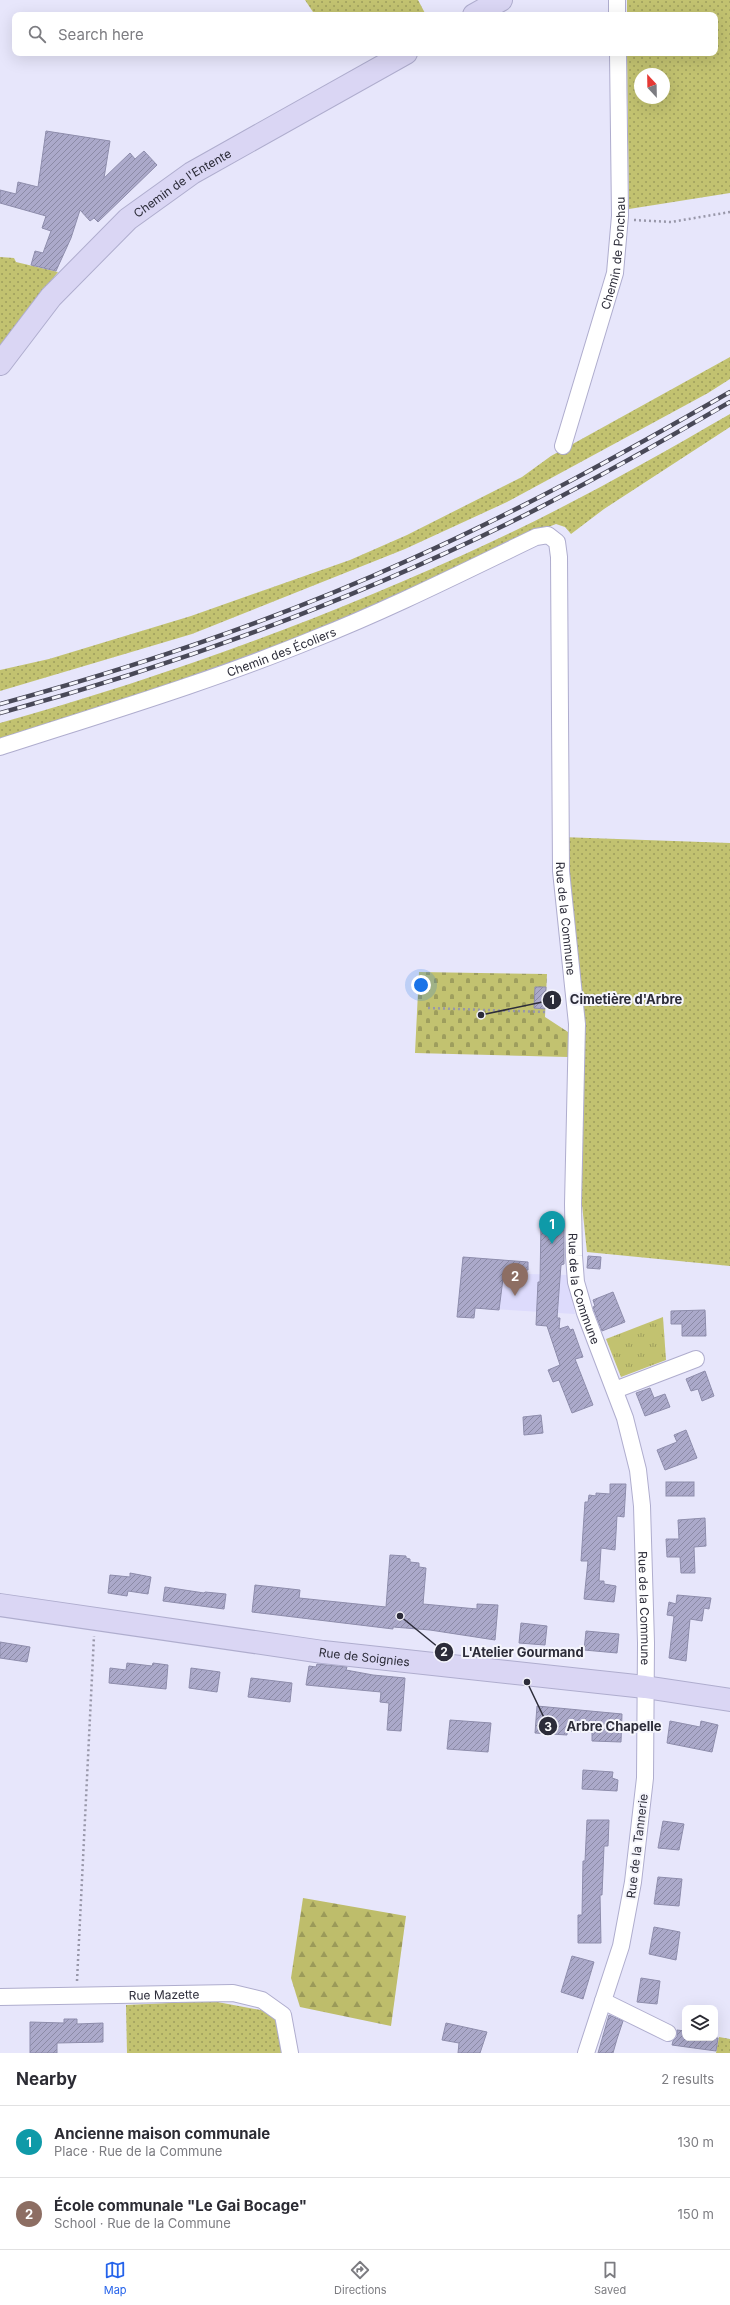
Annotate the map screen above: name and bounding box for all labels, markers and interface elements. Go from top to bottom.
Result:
search box [12,12,718,56]
icon: search [26,23,48,45]
text: Search here [58,25,144,44]
north arrow [634,68,670,104]
street label: Chemin de l'Entente [130,145,234,220]
street label: Chemin de Ponchau [597,197,628,311]
street label: Chemin des Écoliers [225,624,338,679]
street label: Rue de la Commune [553,862,579,976]
your location [411,975,431,995]
callout: Cimetière d'Arbre [542,987,690,1012]
text: Cimetière d'Arbre [570,991,682,1007]
text: 1 [549,992,555,1007]
pin: 1 [539,1211,565,1244]
street label: Rue de la Commune [566,1233,604,1346]
pin: 2 [502,1263,528,1296]
street label: Rue de la Commune [636,1551,654,1665]
callout: L'Atelier Gourmand [434,1640,592,1665]
street label: Rue de Soignies [318,1644,411,1669]
text: 2 [440,1644,448,1659]
text: L'Atelier Gourmand [462,1644,584,1660]
callout: Arbre Chapelle [538,1714,669,1739]
text: Arbre Chapelle [566,1718,662,1734]
text: 3 [544,1719,552,1734]
street label: Rue de la Tannerie [623,1793,651,1899]
street label: Rue Mazette [128,1986,199,2002]
map controls [682,2005,718,2041]
button: layers [682,2005,718,2041]
text: Nearby [16,2069,77,2089]
text: 2 results [661,2071,714,2087]
text: Ancienne maison communale [54,2124,270,2143]
text: 1 [26,2134,32,2150]
text: 130 m [677,2134,714,2150]
text: Place · Rue de la Commune [54,2143,222,2159]
text: École communale "Le Gai Bocage" [54,2196,307,2215]
text: 2 [25,2206,33,2222]
text: 150 m [678,2206,714,2222]
text: School · Rue de la Commune [54,2215,231,2231]
tab: Map [104,2259,127,2297]
tab: Directions [334,2259,387,2297]
tab: Saved [594,2259,626,2297]

